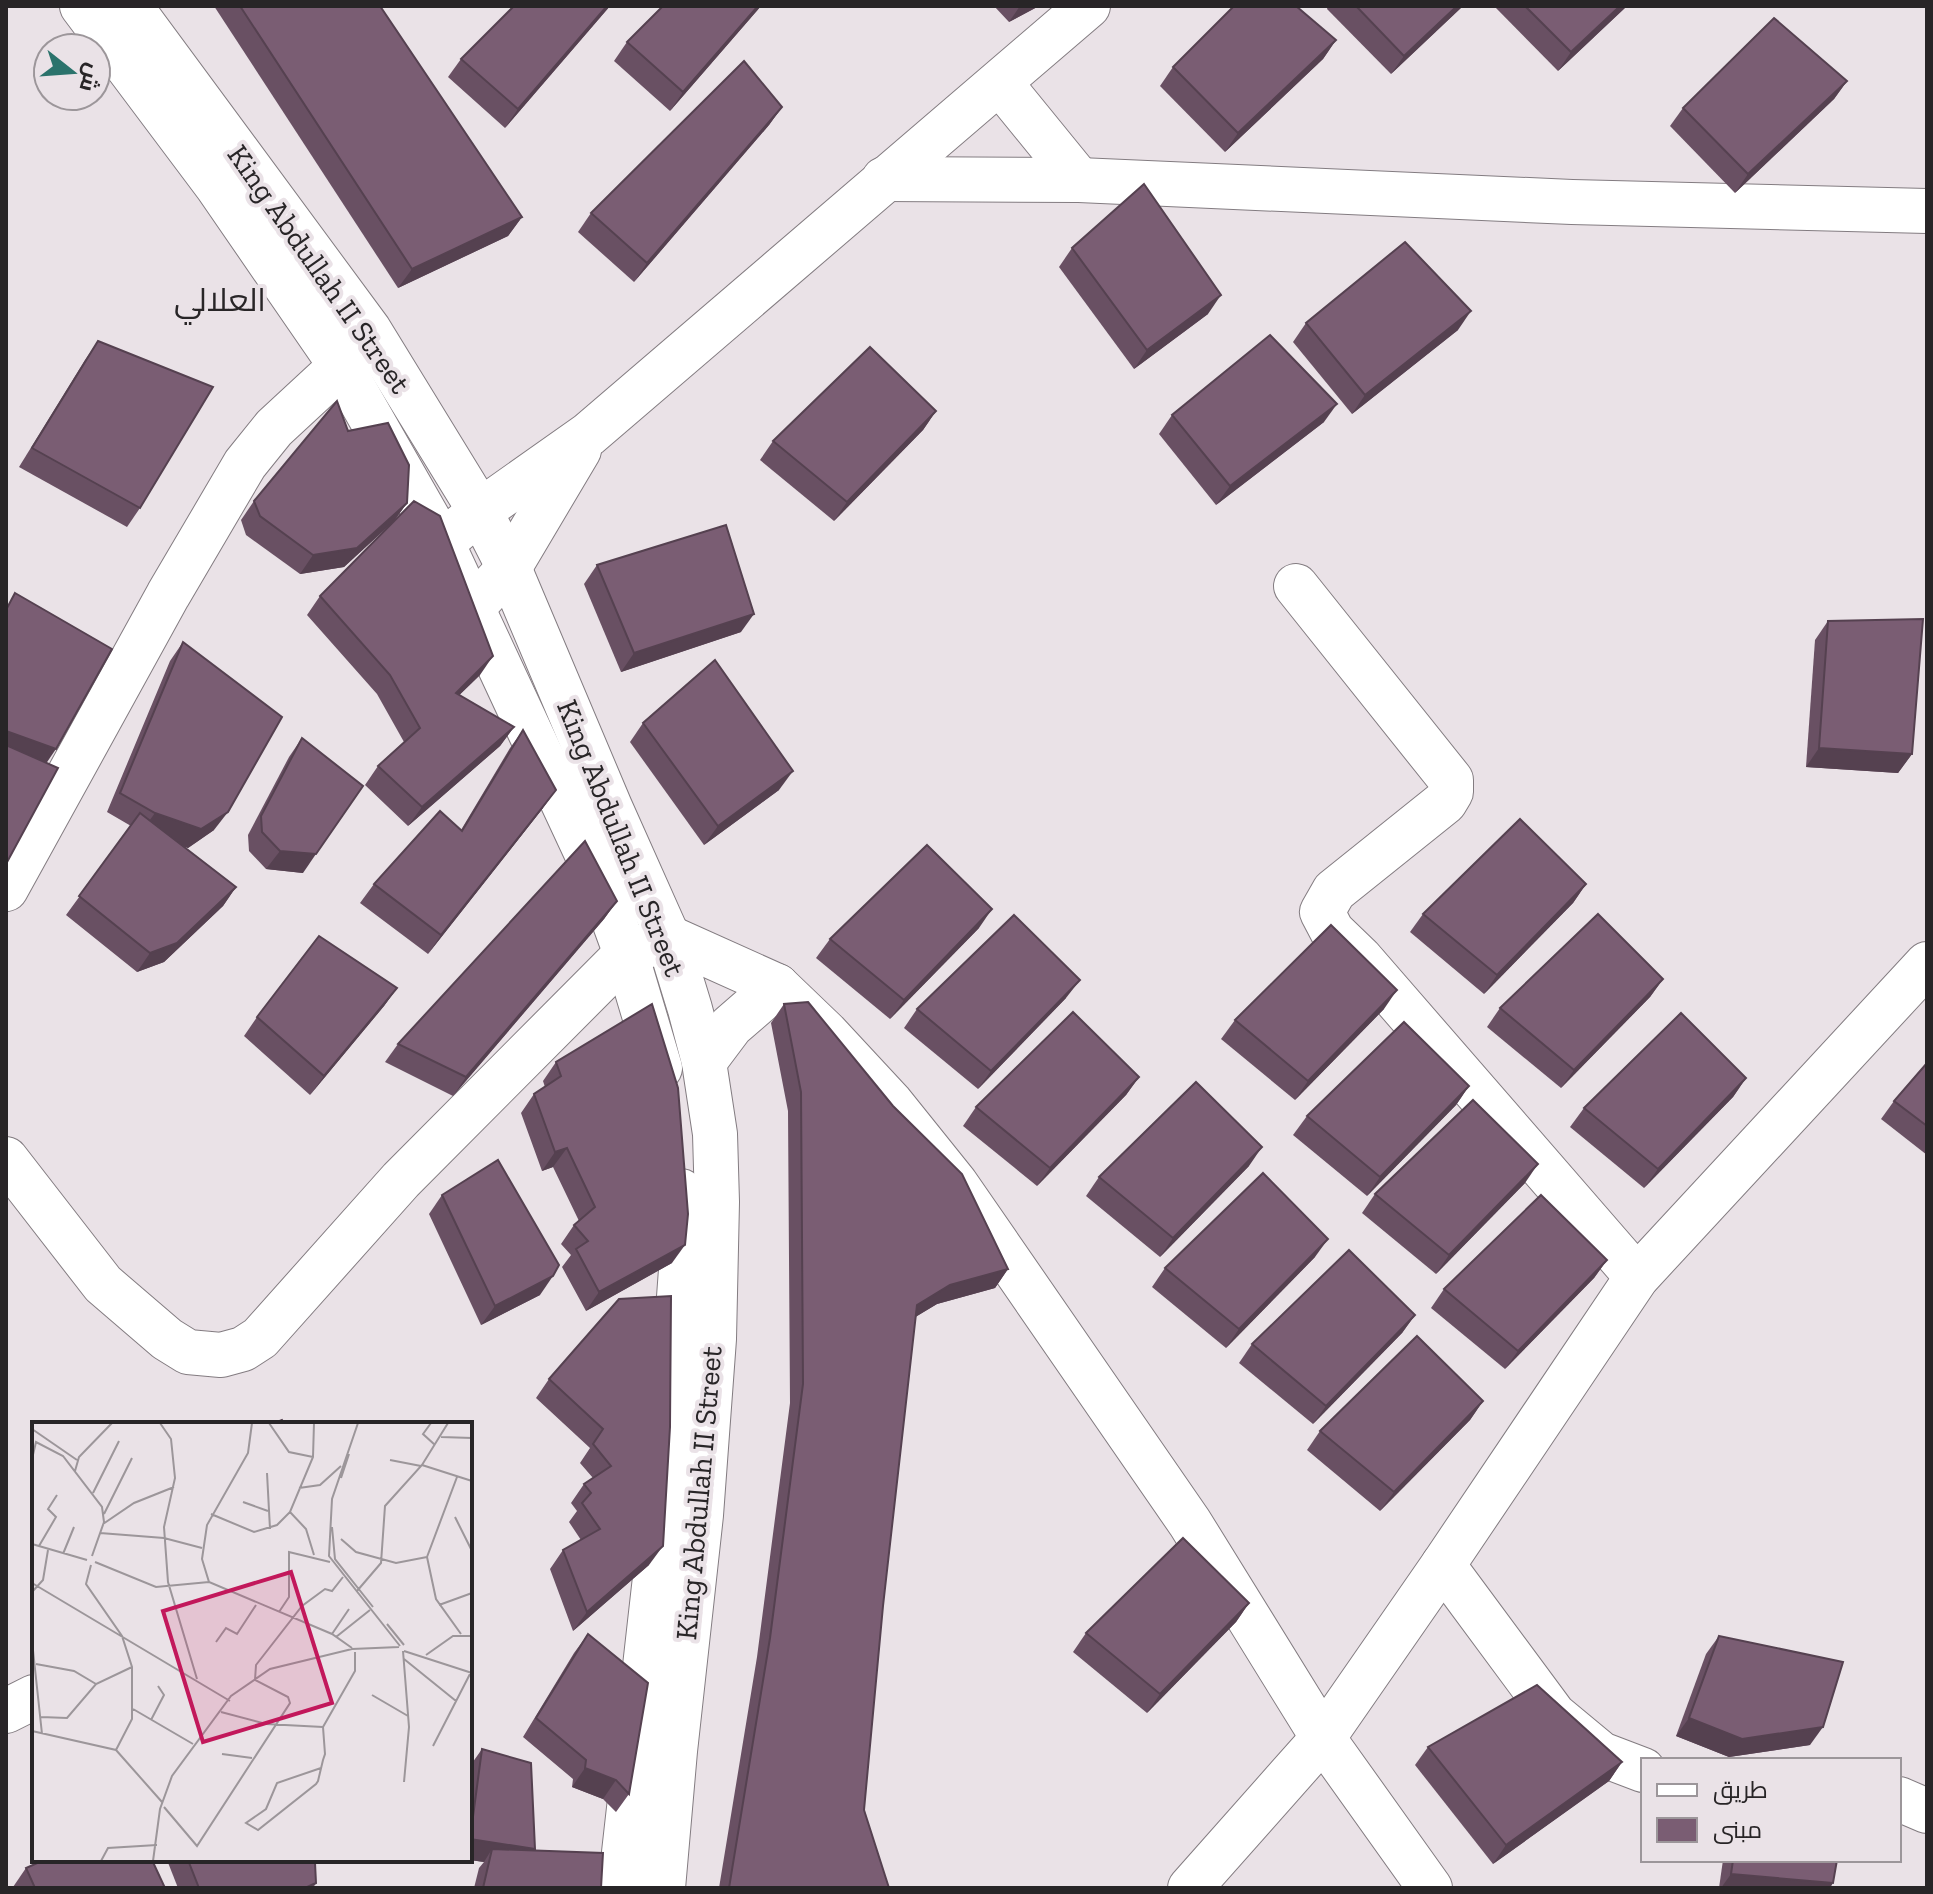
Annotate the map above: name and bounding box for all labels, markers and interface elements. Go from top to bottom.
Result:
north arrow [32,32,112,112]
text: ش [74,60,108,95]
street label: King Abdullah II Street [220,138,418,400]
district label: العلالي [174,281,266,325]
street label: King Abdullah II Street [549,695,693,981]
street label: King Abdullah II Street [668,1345,730,1641]
inset map [32,1422,472,1862]
legend [1641,1758,1901,1862]
text: طريق [1713,1775,1768,1805]
text: مبنى [1713,1815,1762,1844]

